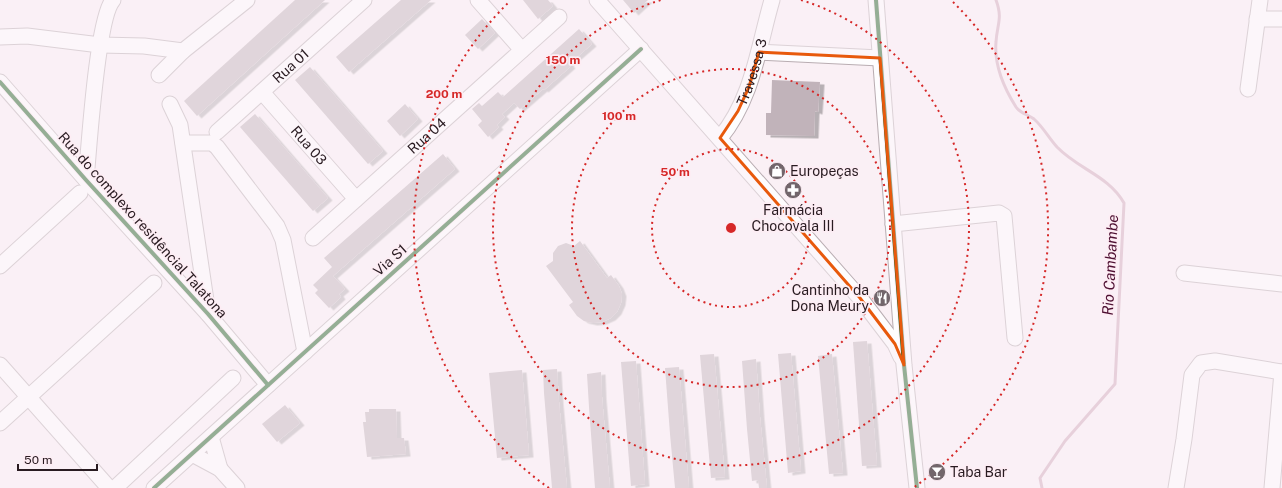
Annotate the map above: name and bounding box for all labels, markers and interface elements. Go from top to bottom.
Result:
street label: Travessa 3 [734,37,770,108]
street label: Rua 01 [269,46,312,86]
text: 150 m [546,53,580,67]
text: 200 m [426,87,462,101]
text: 100 m [602,109,636,123]
street label: Rua 04 [404,114,449,157]
street label: Rua 03 [288,123,330,168]
street label: Rua do complexo residêncial Talatona [55,129,231,321]
shop icon: Europeças [767,161,787,181]
place label: Europeças [790,163,859,179]
text: 50 m [660,165,690,179]
pharmacy icon: Farmácia Chocovala III [783,180,803,200]
place label: Farmácia Chocovala III [752,202,834,234]
water label: Rio Cambambe [1099,214,1121,316]
centre of rings [724,221,738,235]
street label: Via S1 [370,241,410,279]
place label: Cantinho da Dona Meury [791,282,870,314]
restaurant icon: Cantinho da Dona Meury [872,288,892,308]
scale bar [18,446,97,472]
text: 50 m [24,453,52,467]
bar icon: Taba Bar [927,462,947,482]
place label: Taba Bar [950,464,1007,480]

